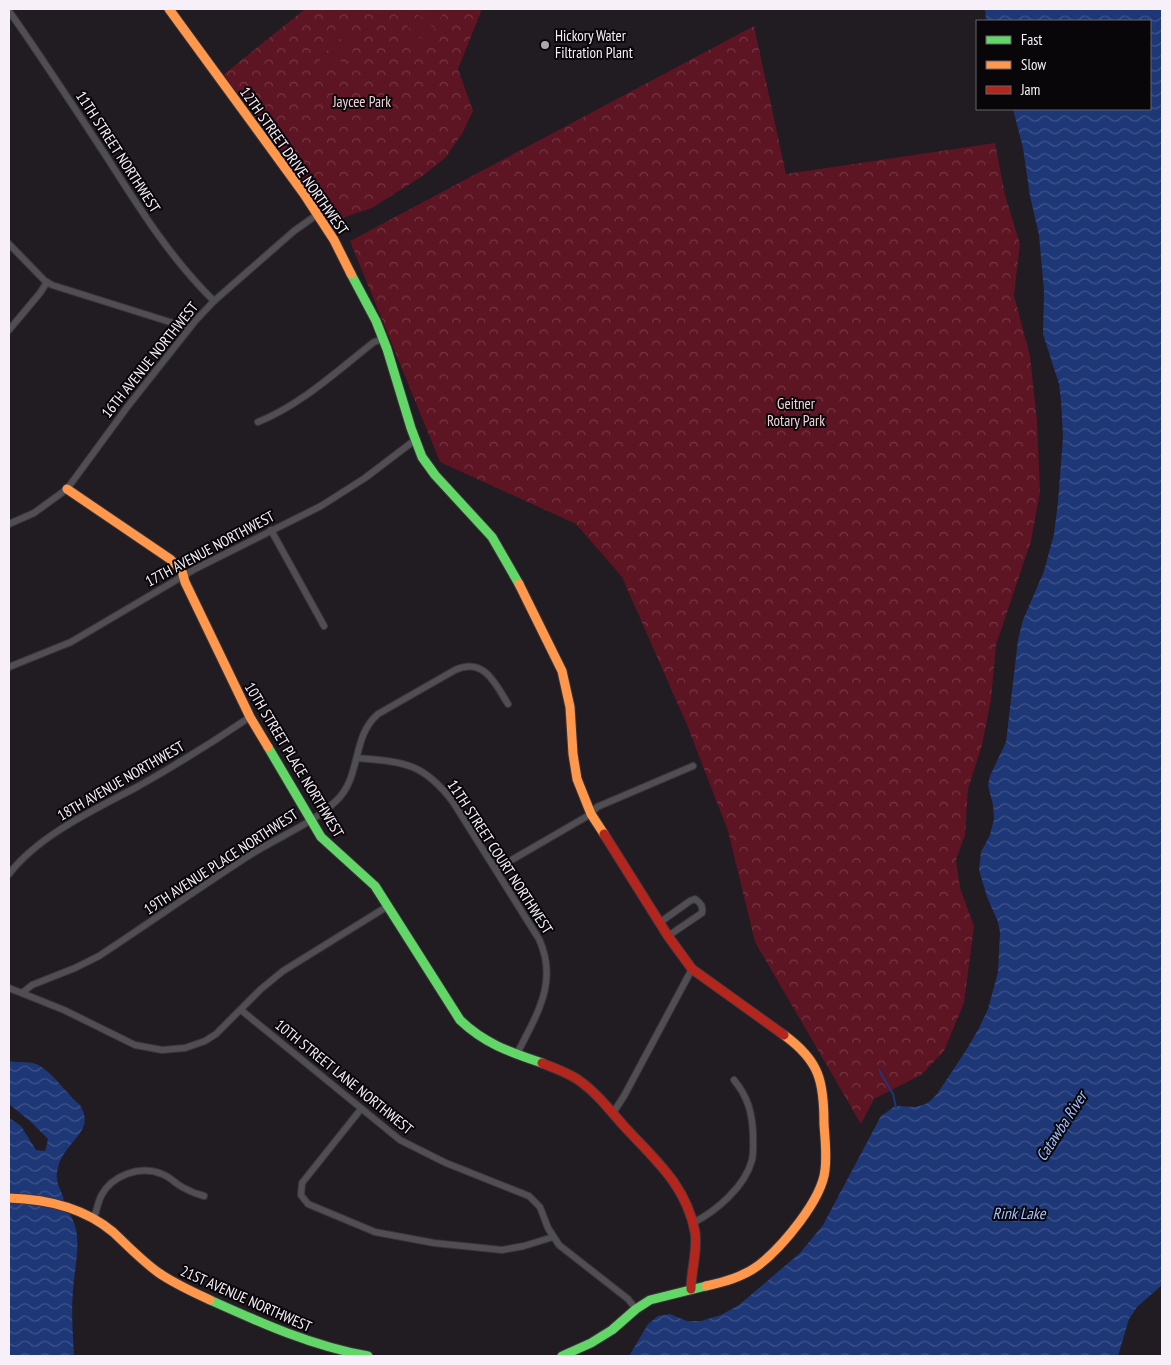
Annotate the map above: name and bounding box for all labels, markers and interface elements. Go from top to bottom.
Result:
legend [976,20,1151,110]
place label: Hickory Water Filtration Plant [555,26,633,62]
text: Fast [1021,30,1042,49]
marker: Hickory Water Filtration Plant [539,39,551,51]
text: Slow [1021,55,1046,74]
text: Jam [1020,80,1040,99]
street label: 12TH STREET DRIVE NORTHWEST [236,83,353,239]
street label: 11TH STREET NORTHWEST [72,87,165,216]
park label: Jaycee Park [332,92,391,111]
street label: 16TH AVENUE NORTHWEST [97,298,202,421]
park label: Geitner Rotary Park [767,394,825,430]
street label: 17TH AVENUE NORTHWEST [142,506,278,591]
street label: 10TH STREET PLACE NORTHWEST [241,679,348,841]
street label: 18TH AVENUE NORTHWEST [54,736,188,825]
street label: 11TH STREET COURT NORTHWEST [444,776,557,938]
street label: 19TH AVENUE PLACE NORTHWEST [140,804,302,919]
street label: 10TH STREET LANE NORTHWEST [271,1015,417,1138]
water label: Catawba River [1031,1085,1092,1165]
water label: Rink Lake [993,1203,1047,1223]
street label: 21ST AVENUE NORTHWEST [178,1261,315,1336]

